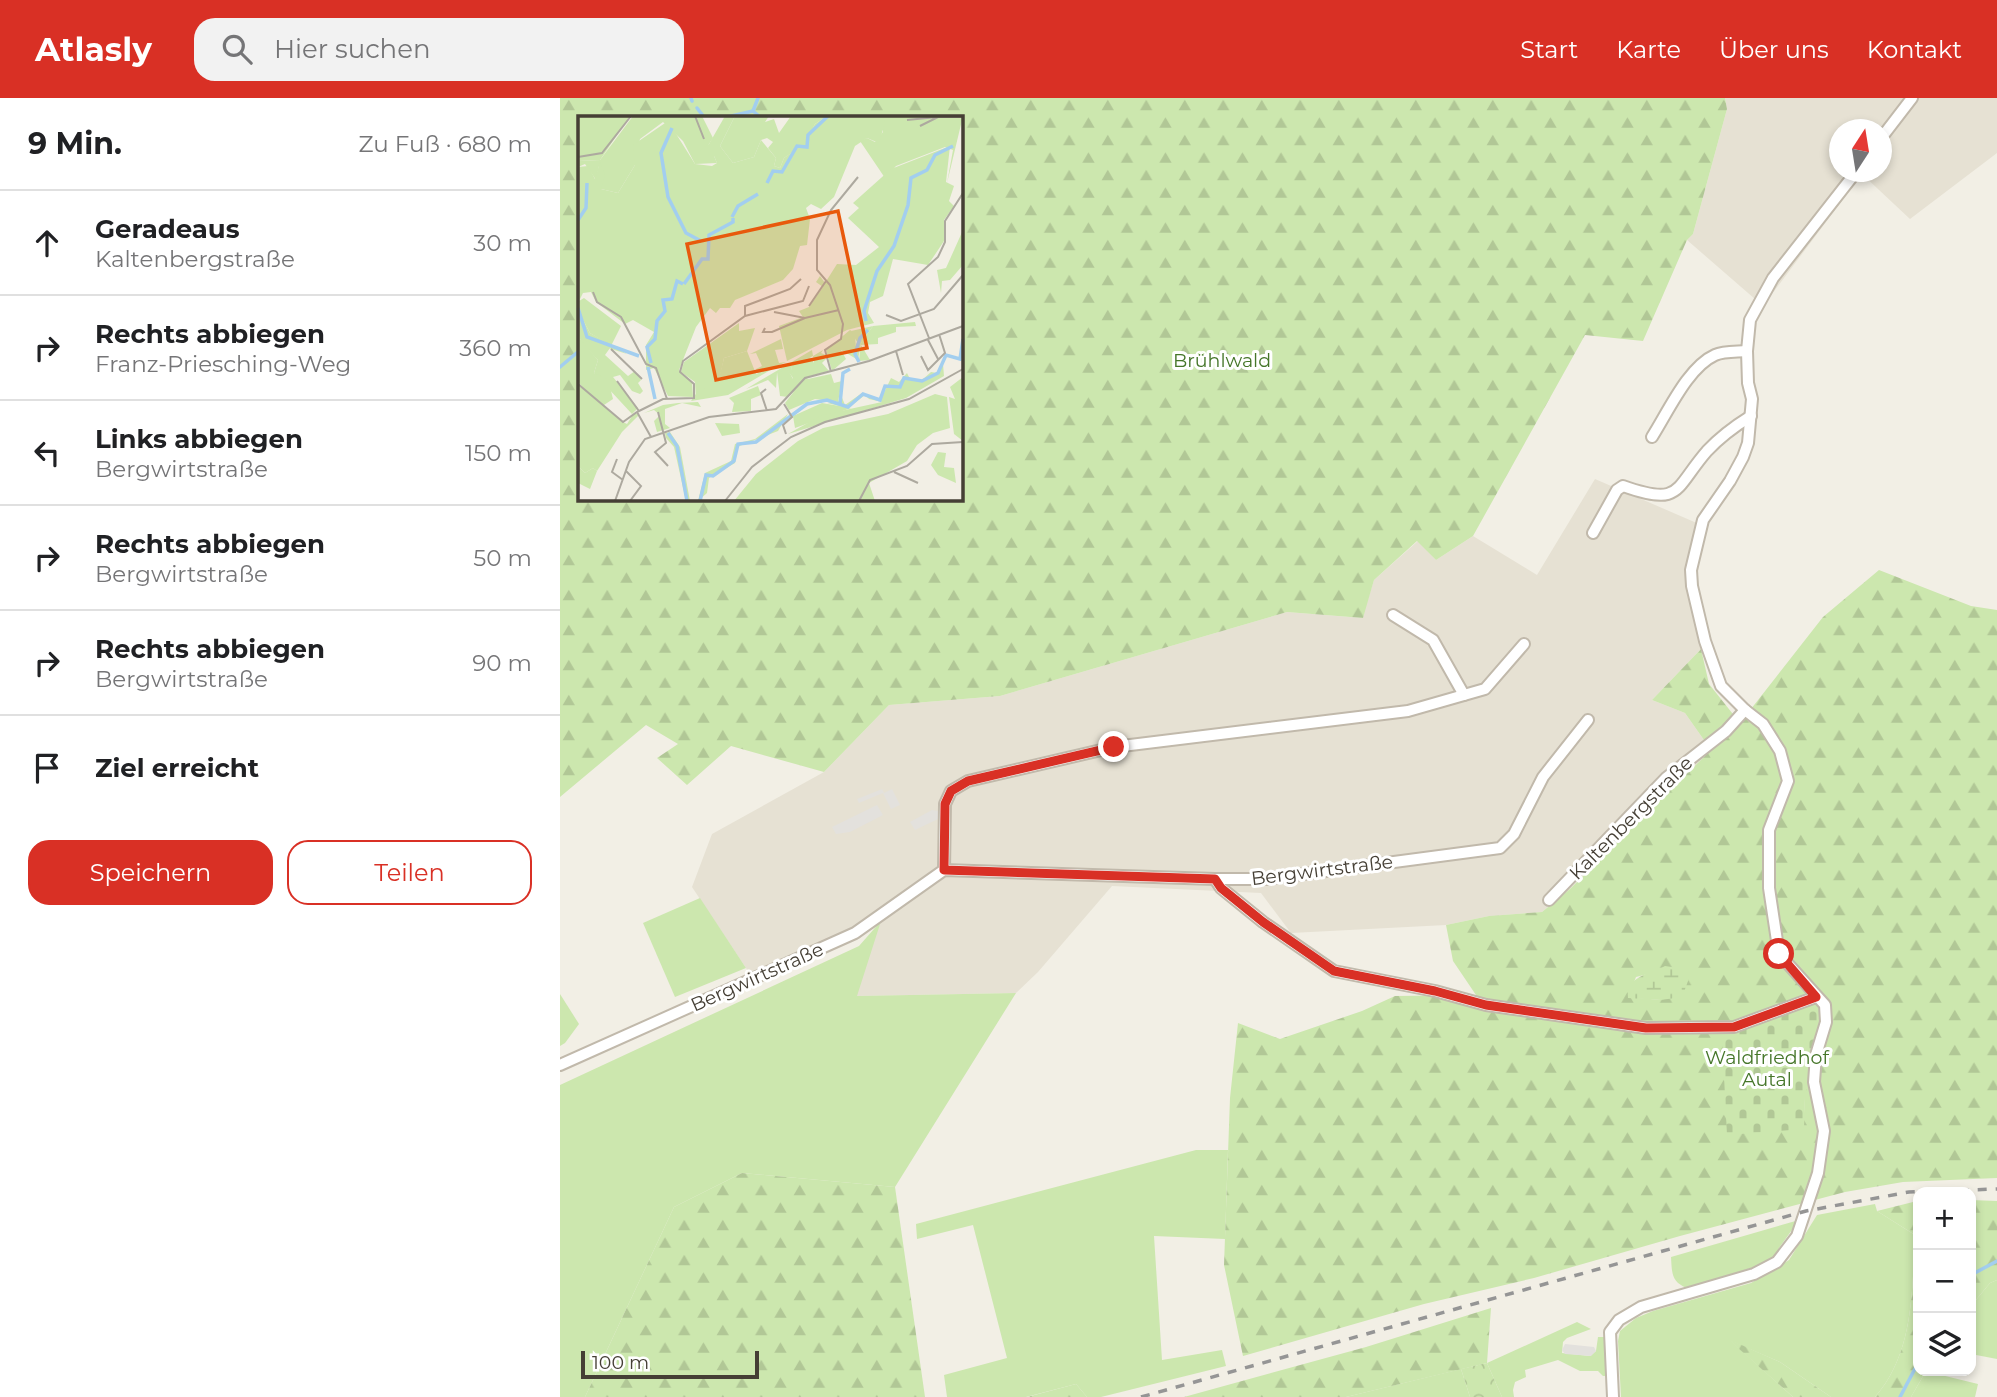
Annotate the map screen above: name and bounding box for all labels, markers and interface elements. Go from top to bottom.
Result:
search box [194,18,684,81]
text: Atlasly [35,29,152,69]
icon: search [218,30,256,68]
text: Hier suchen [274,33,430,65]
text: Start [1520,35,1578,64]
text: Karte [1616,35,1681,64]
text: Über uns [1719,35,1829,64]
text: Kontakt [1867,35,1962,64]
inset map [578,116,962,500]
north arrow [1829,119,1892,182]
text: 9 Min. [28,125,122,162]
text: Zu Fuß · 680 m [359,130,532,158]
text: Geradeaus [95,213,240,245]
icon: ahead [28,224,66,262]
text: 30 m [473,229,532,257]
text: Kaltenbergstraße [95,245,295,273]
text: Rechts abbiegen [95,318,325,350]
icon: right [28,329,66,367]
text: 360 m [459,334,532,362]
park label: Brühlwald [1173,349,1271,372]
text: Franz-Priesching-Weg [95,350,351,378]
text: Links abbiegen [95,423,303,455]
icon: left [28,434,66,472]
text: 150 m [465,439,532,467]
text: Bergwirtstraße [95,455,268,483]
text: Rechts abbiegen [95,528,325,560]
icon: right [28,539,66,577]
text: 50 m [473,544,532,572]
text: Bergwirtstraße [95,560,268,588]
text: Rechts abbiegen [95,633,325,665]
icon: right [28,644,66,682]
text: 90 m [472,649,532,677]
text: Bergwirtstraße [95,665,268,693]
route end [1098,731,1129,762]
icon: arrive [28,749,66,787]
text: Ziel erreicht [95,752,259,784]
street label: Kaltenbergstraße [1565,752,1697,884]
button: Speichern [28,840,273,905]
button: Teilen [287,840,532,905]
street label: Bergwirtstraße [1250,850,1394,890]
street label: Bergwirtstraße [687,937,827,1017]
route start [1763,938,1794,969]
park label: Waldfriedhof Autal [1705,1046,1830,1091]
map controls [1913,1187,1976,1376]
button: + [1913,1187,1976,1250]
button: − [1913,1250,1976,1313]
button: layers [1913,1313,1976,1376]
scale bar [581,1348,760,1380]
text: 100 m [592,1351,649,1374]

